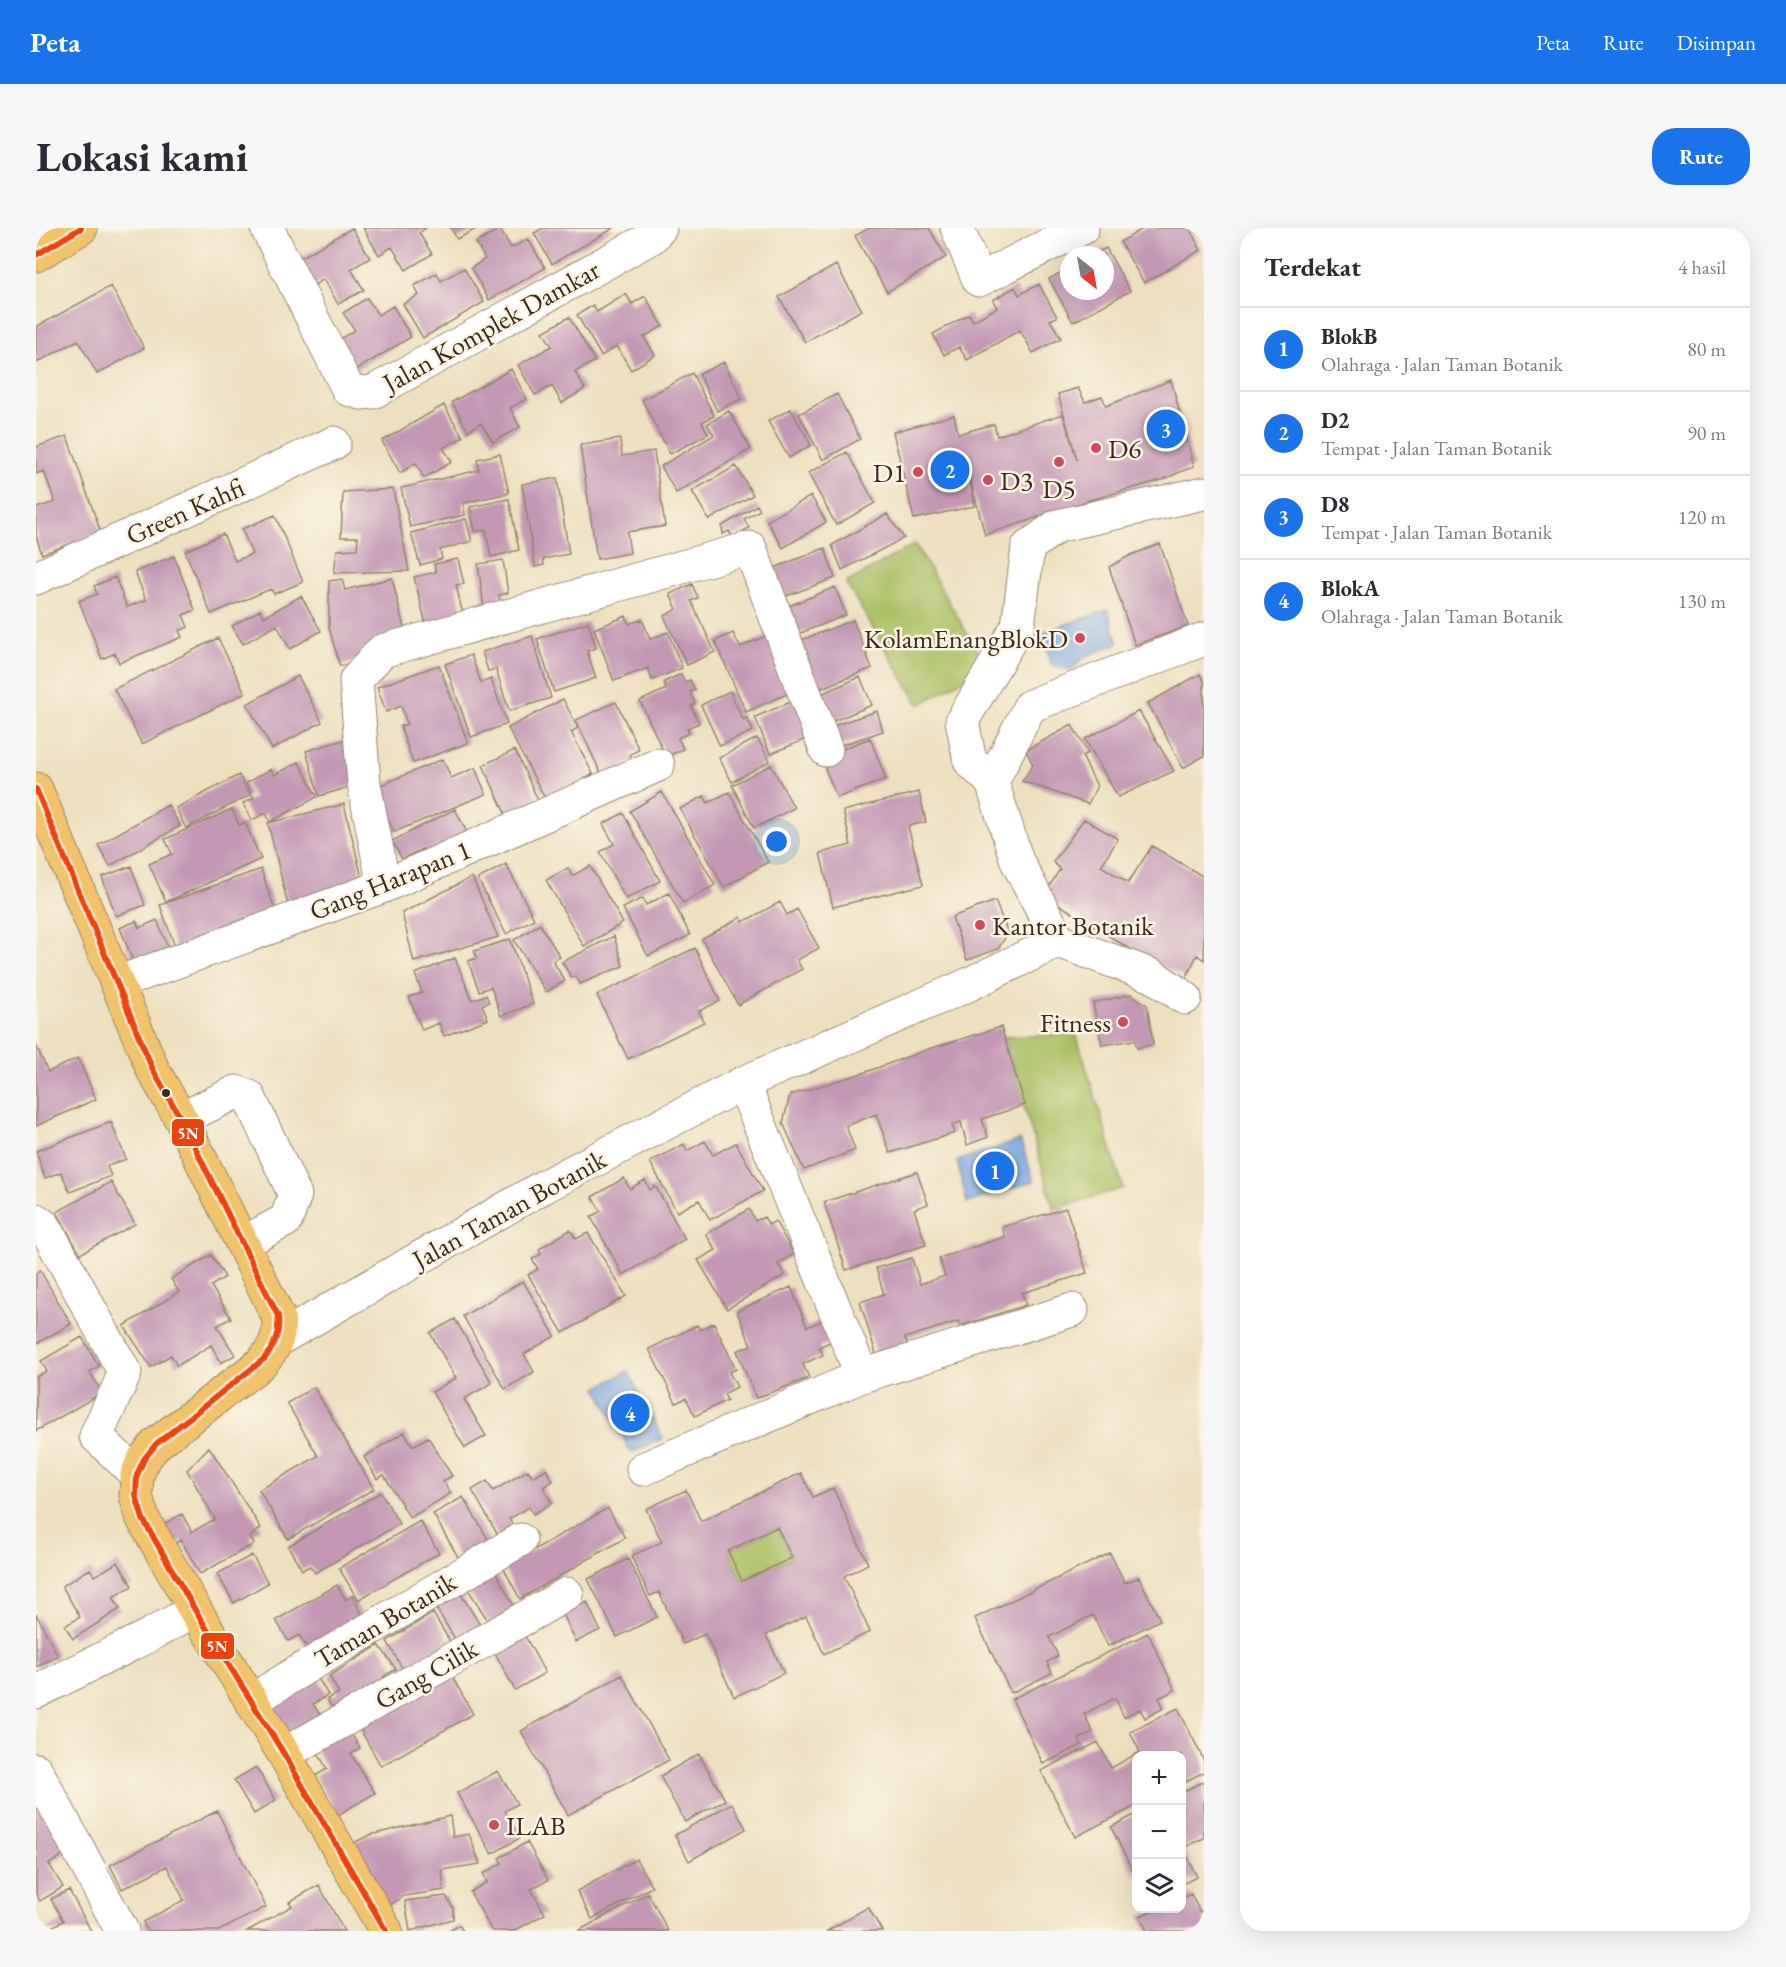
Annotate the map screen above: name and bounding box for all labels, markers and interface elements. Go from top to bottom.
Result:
text: Peta [30,24,81,60]
text: Peta [1536,29,1570,56]
text: Rute [1603,29,1644,56]
text: Disimpan [1677,29,1756,56]
button: Rute [1652,128,1750,185]
text: Lokasi kami [36,129,248,184]
north arrow [1060,246,1114,300]
text: Terdekat [1264,250,1361,284]
street label: Jalan Komplek Damkar [375,252,606,401]
text: 4 hasil [1678,254,1726,280]
text: BlokB [1321,322,1377,351]
text: 1 [1278,336,1289,362]
text: 80 m [1687,336,1726,362]
text: Olahraga · Jalan Taman Botanik [1321,351,1563,377]
pin: 3 [1146,406,1186,452]
text: D2 [1321,406,1350,435]
text: 2 [1278,420,1289,446]
text: 90 m [1687,420,1726,446]
place label: D6 [1108,431,1141,466]
text: Tempat · Jalan Taman Botanik [1321,435,1552,461]
marker: D6 [1089,441,1103,455]
pin: 2 [930,448,970,492]
place label: D1 [873,455,906,490]
marker: D5 [1052,455,1066,469]
place label: D3 [1000,463,1033,498]
marker: D1 [911,465,925,479]
street label: Green Kahfi [120,469,250,553]
place label: D5 [1042,471,1076,506]
marker: D3 [981,473,995,487]
text: D8 [1321,490,1350,519]
text: 3 [1278,504,1289,530]
text: 120 m [1678,504,1726,530]
text: Tempat · Jalan Taman Botanik [1321,519,1552,545]
text: BlokA [1321,574,1379,603]
text: 4 [1278,588,1289,614]
text: 130 m [1678,588,1726,614]
text: Olahraga · Jalan Taman Botanik [1321,603,1563,629]
place label: KolamEnangBlokD [864,621,1068,656]
marker: KolamEnangBlokD [1073,631,1087,645]
your location [762,827,791,856]
street label: Gang Harapan 1 [304,832,476,928]
place label: Kantor Botanik [992,908,1154,943]
marker: Kantor Botanik [973,918,987,932]
place label: Fitness [1040,1005,1111,1040]
marker: Fitness [1116,1015,1130,1029]
unlabelled marker [160,1087,172,1099]
line badge: 5N [171,1118,205,1147]
text: 5N [177,1123,199,1144]
street label: Jalan Taman Botanik [404,1141,612,1278]
pin: 1 [976,1148,1014,1194]
pin: 4 [610,1390,650,1436]
street label: Taman Botanik [308,1564,463,1676]
street label: Gang Cilik [368,1630,484,1718]
line badge: 5N [200,1632,235,1660]
text: 5N [206,1636,228,1657]
map controls [1132,1751,1186,1913]
button: + [1132,1751,1186,1805]
button: − [1132,1805,1186,1859]
place label: ILAB [506,1808,565,1843]
marker: ILAB [487,1818,501,1832]
button: layers [1132,1859,1186,1913]

